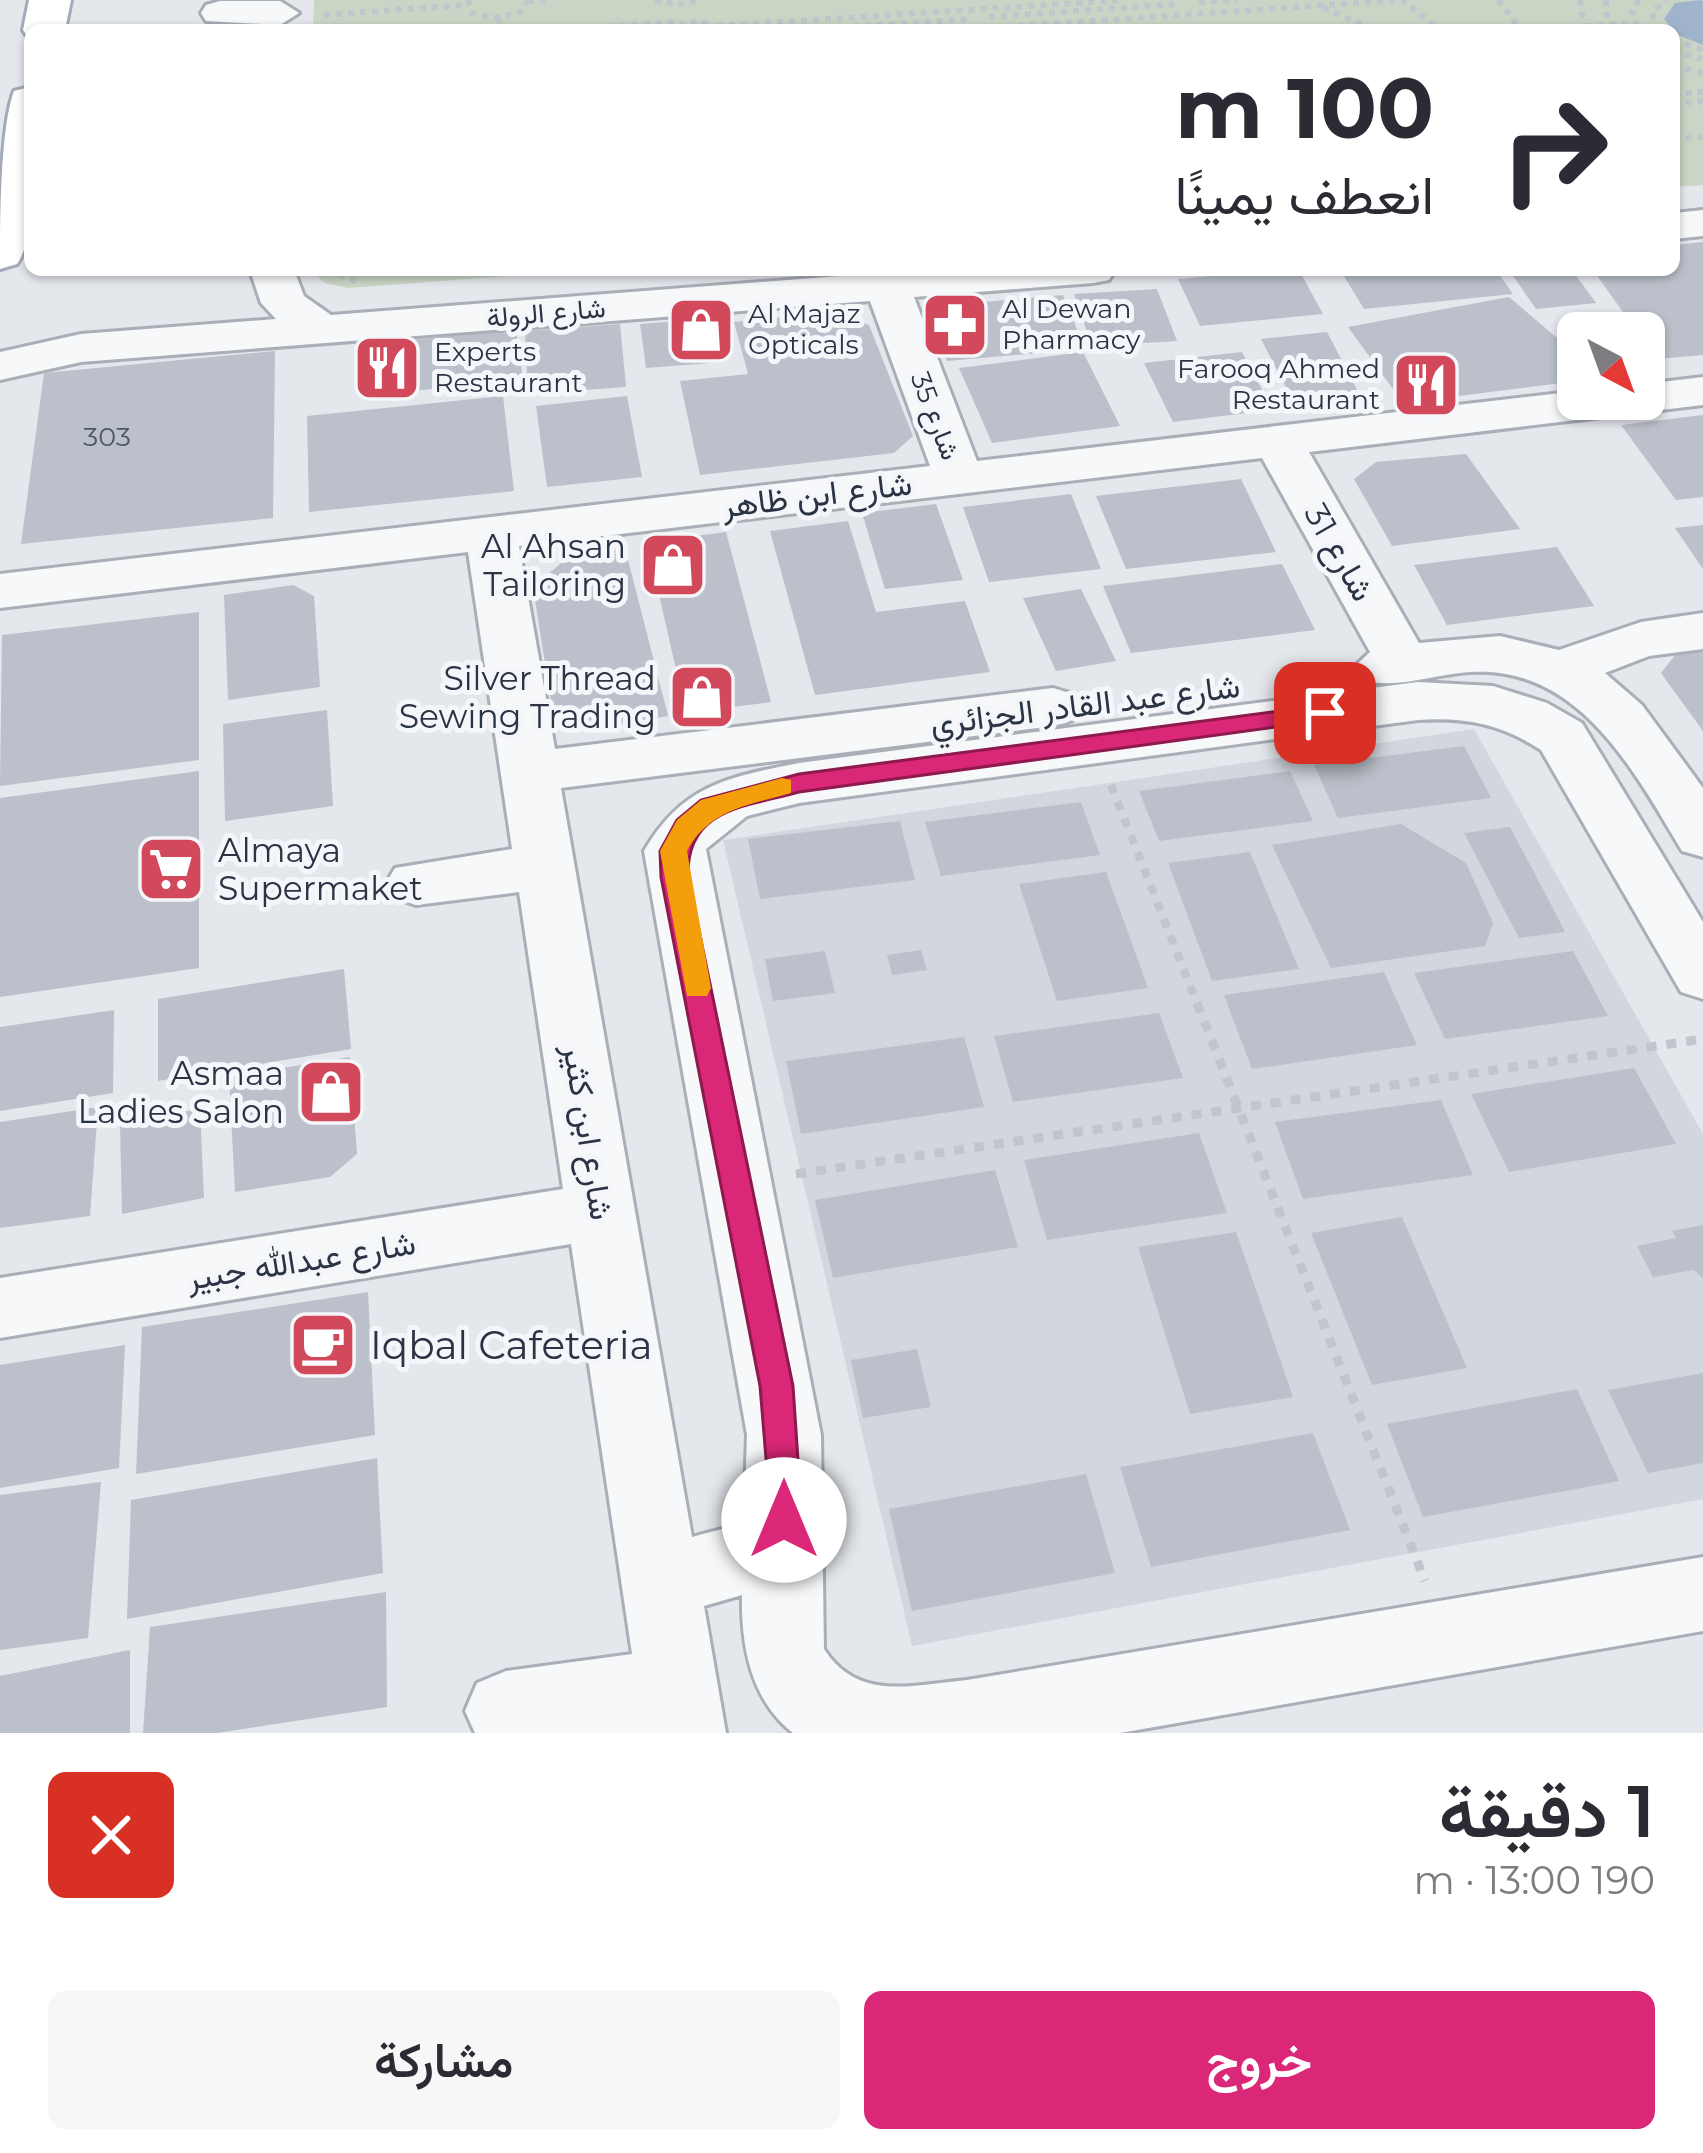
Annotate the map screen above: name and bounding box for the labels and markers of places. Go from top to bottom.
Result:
pharmacy icon: Al Dewan Pharmacy [920,290,990,360]
place label: Al Dewan Pharmacy [1002,292,1141,356]
shop icon: Al Majaz Opticals [666,295,736,365]
place label: Al Majaz Opticals [748,297,861,361]
restaurant icon: Experts Restaurant [352,333,422,403]
place label: Experts Restaurant [434,335,582,399]
restaurant icon: Farooq Ahmed Restaurant [1391,350,1461,420]
place label: Farooq Ahmed Restaurant [1177,352,1380,416]
place label: Al Ahsan Tailoring [481,526,626,604]
shop icon: Al Ahsan Tailoring [638,530,708,600]
place label: Silver Thread Sewing Trading [399,658,656,736]
shop icon: Silver Thread Sewing Trading [667,662,737,732]
pin [1274,662,1376,764]
place label: Almaya Supermaket [218,830,423,908]
supermarket icon: Almaya Supermaket [136,834,206,904]
place label: Asmaa Ladies Salon [78,1053,284,1131]
shop icon: Asmaa Ladies Salon [296,1057,366,1127]
cafe icon: Iqbal Cafeteria [288,1310,358,1380]
place label: Iqbal Cafeteria [370,1321,653,1369]

